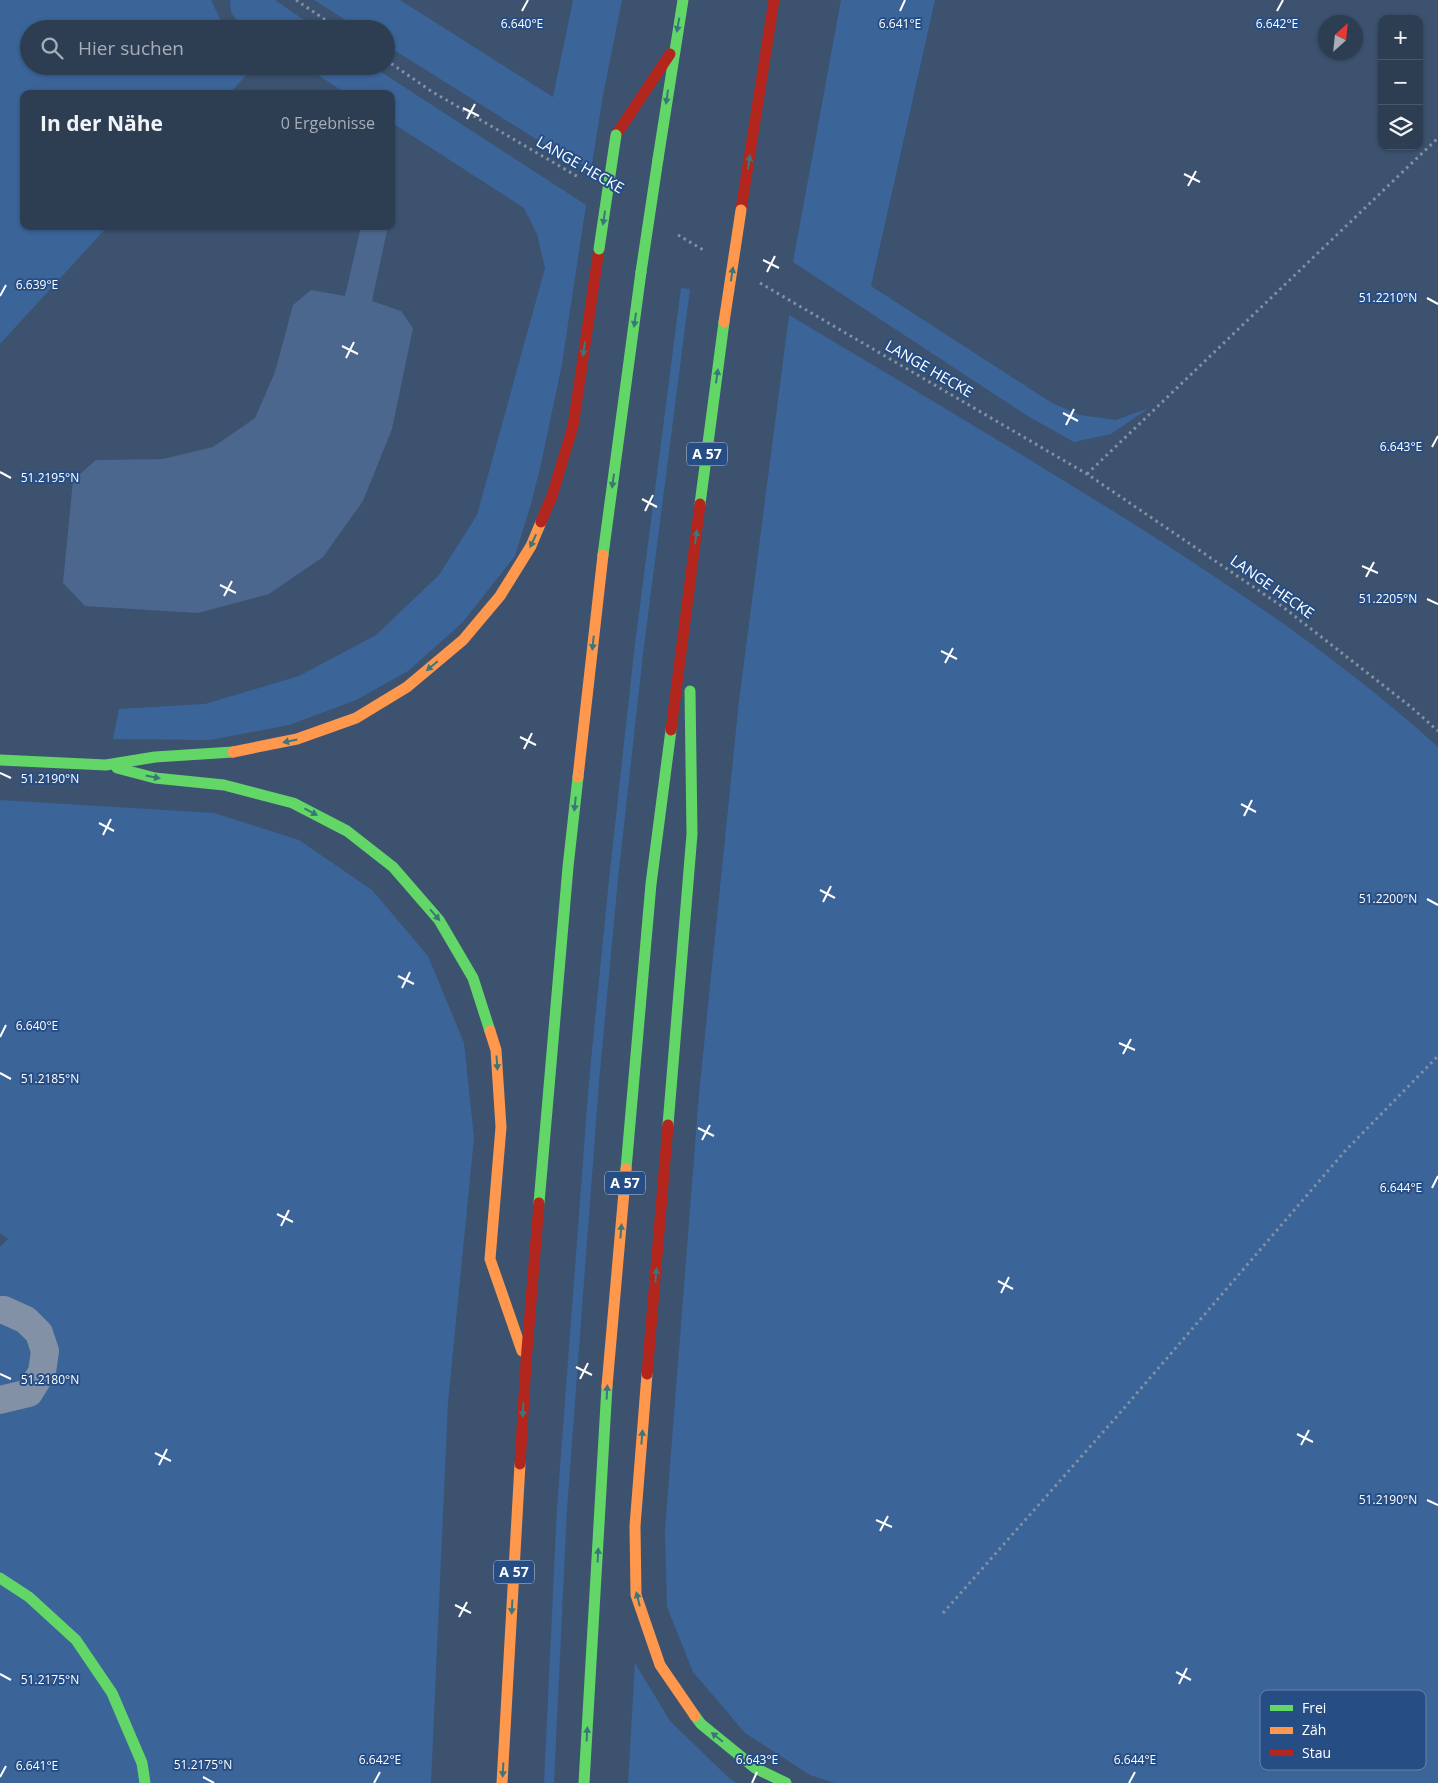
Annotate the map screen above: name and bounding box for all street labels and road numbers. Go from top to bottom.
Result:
street label: LANGE HECKE [533,131,628,197]
street label: LANGE HECKE [882,335,977,401]
road number: A 57 [687,442,727,466]
street label: LANGE HECKE [1227,550,1318,623]
road number: A 57 [605,1172,645,1194]
road number: A 57 [494,1560,534,1584]

